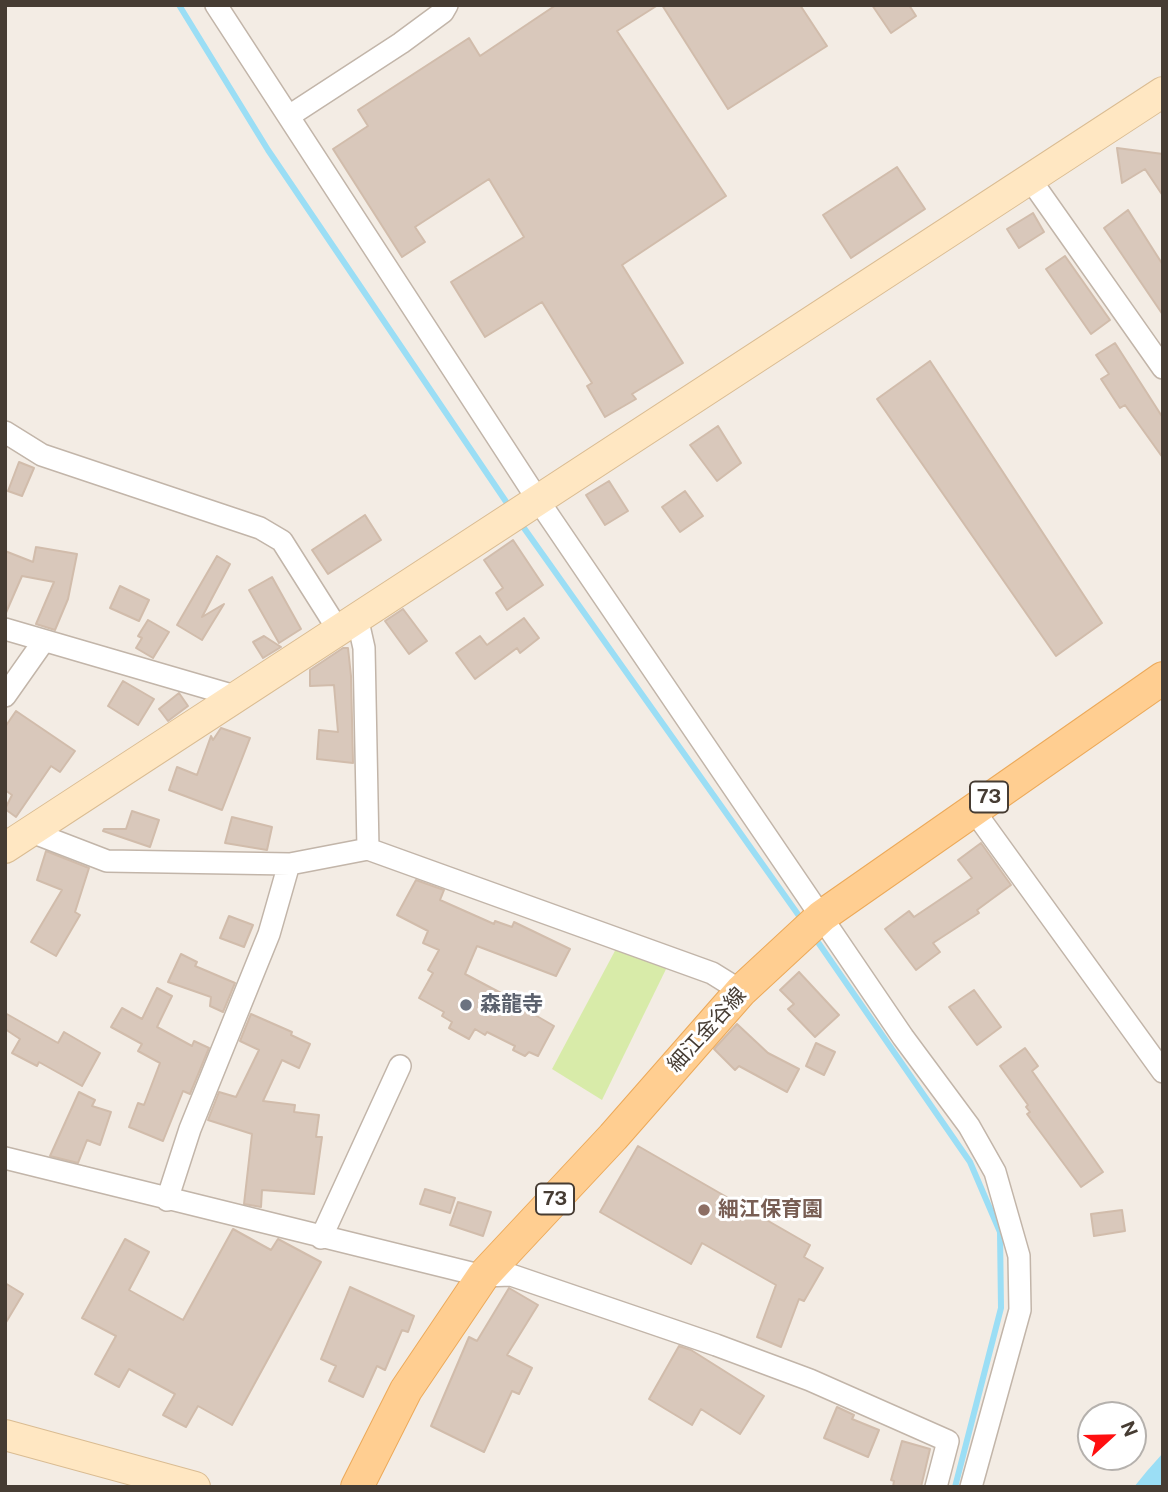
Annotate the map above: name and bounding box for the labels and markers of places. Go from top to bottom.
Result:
place label: 森龍寺 [480,992,543,1018]
marker: 森龍寺 [458,997,474,1013]
place label: 細江保育園 [718,1197,823,1223]
marker: 細江保育園 [696,1202,712,1218]

